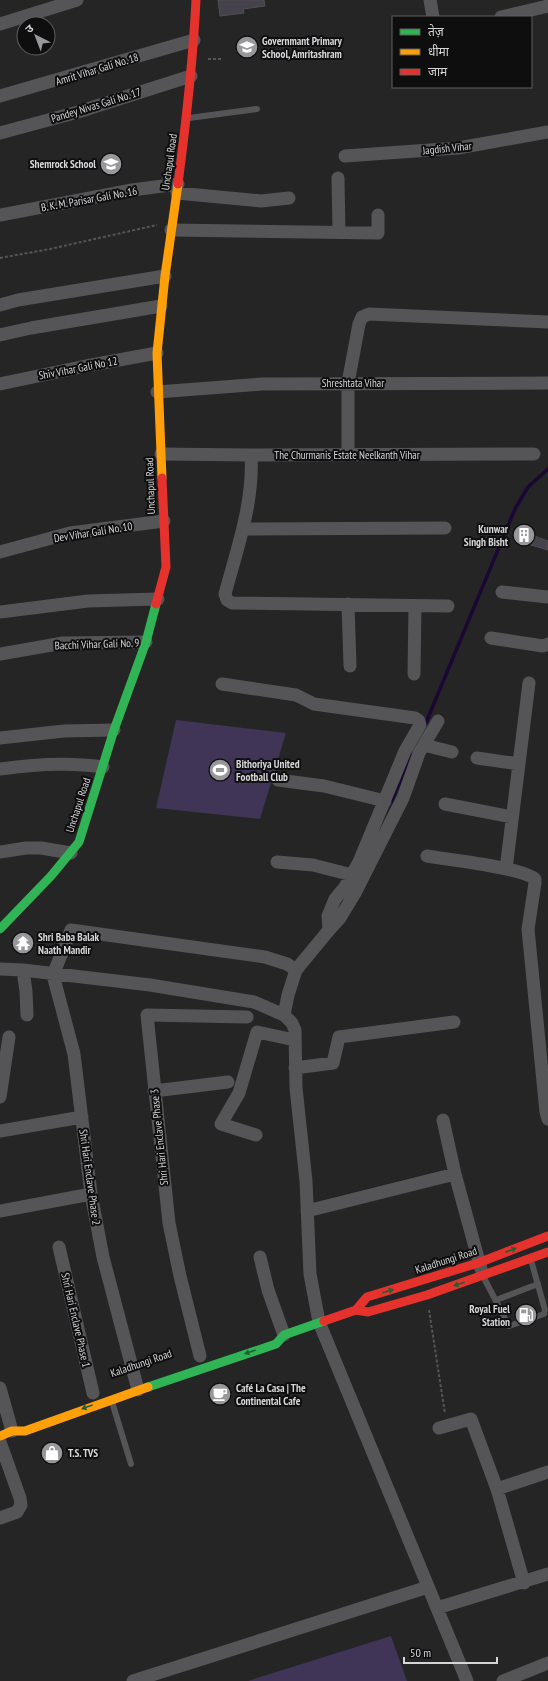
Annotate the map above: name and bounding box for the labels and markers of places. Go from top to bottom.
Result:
school or university icon: Governmant Primary School, Amritashram [234,34,260,60]
place label: Governmant Primary School, Amritashram [262,34,342,61]
school or university icon: Shemrock School [98,151,124,177]
place label: Shemrock School [30,157,96,171]
place label: Kunwar Singh Bisht [464,522,509,549]
building icon: Kunwar Singh Bisht [511,522,537,548]
sports icon: Bithoriya United Football Club [207,757,233,783]
place label: Bithoriya United Football Club [236,757,300,784]
temple icon: Shri Baba Balak Naath Mandir [10,930,36,956]
place label: Shri Baba Balak Naath Mandir [38,930,99,957]
place label: Royal Fuel Station [469,1302,510,1329]
fuel station icon: Royal Fuel Station [513,1302,539,1328]
cafe icon: Café La Casa | The Continental Cafe [207,1381,233,1407]
place label: Café La Casa | The Continental Cafe [236,1381,306,1408]
shop icon: T.S. TVS [39,1440,65,1466]
place label: T.S. TVS [68,1446,98,1460]

